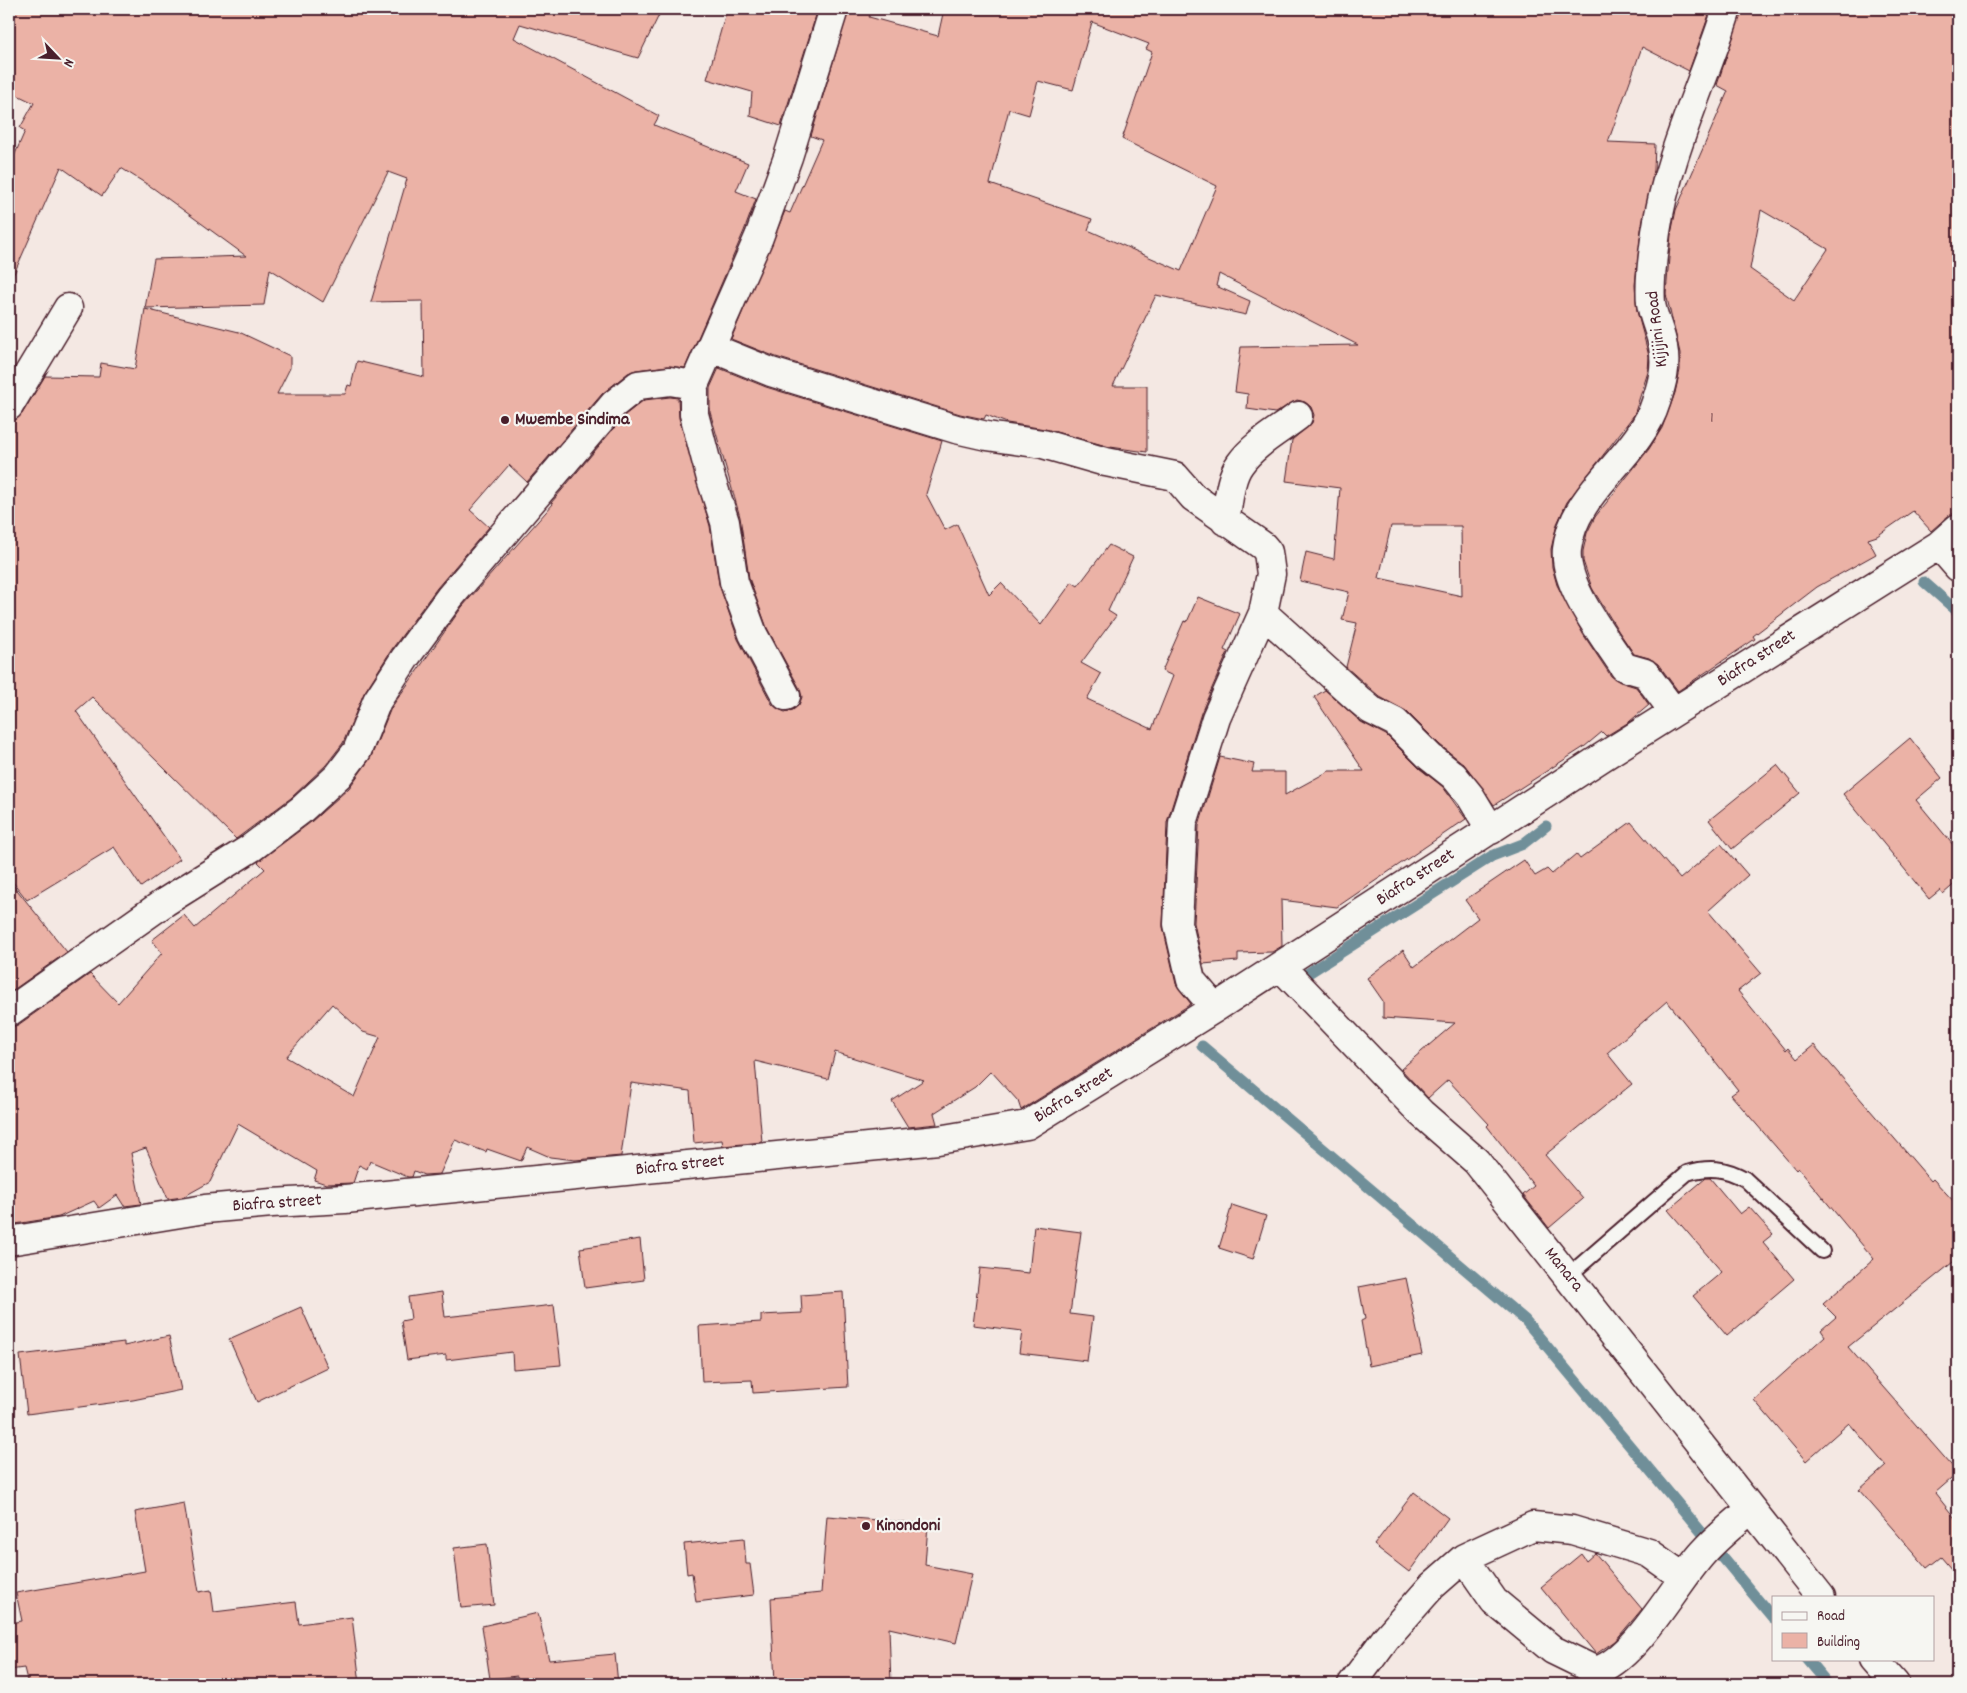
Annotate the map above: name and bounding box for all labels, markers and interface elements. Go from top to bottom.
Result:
north arrow [32,32,82,82]
text: N [57,55,78,70]
street label: Kijijini Road [1641,289,1675,369]
place label: Mwembe Sindima [515,408,630,433]
house number: 1 [1710,408,1714,430]
marker: Mwembe Sindima [499,414,511,426]
street label: Biafra street [1713,624,1802,694]
street label: Biafra street [1372,843,1461,913]
street label: Biafra street [1030,1062,1119,1130]
street label: Biafra street [634,1149,726,1183]
street label: Biafra street [232,1188,323,1220]
street label: Manara [1537,1242,1589,1298]
place label: Kinondoni [876,1514,941,1539]
marker: Kinondoni [860,1520,872,1532]
legend [1772,1596,1934,1660]
text: Road [1817,1606,1845,1628]
text: Building [1817,1632,1860,1654]

